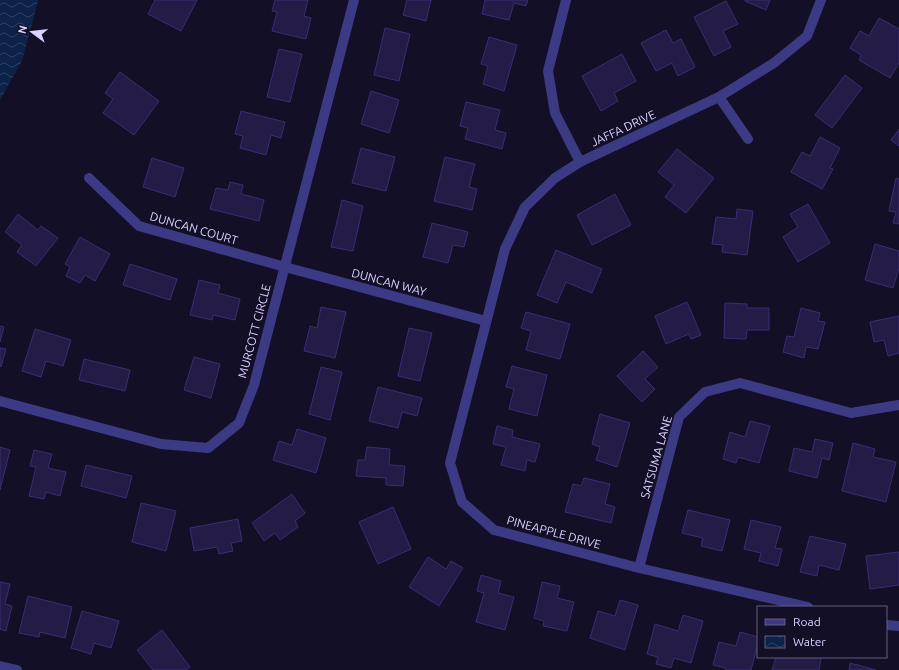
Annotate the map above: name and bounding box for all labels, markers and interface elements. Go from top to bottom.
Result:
north arrow [12,12,52,52]
text: N [15,24,29,35]
street label: JAFFA DRIVE [589,107,658,149]
street label: DUNCAN COURT [149,209,240,247]
street label: DUNCAN WAY [350,266,428,298]
street label: MURCOTT CIRCLE [235,282,273,379]
street label: SATSUMA LANE [638,414,674,500]
street label: PINEAPPLE DRIVE [506,513,603,551]
legend [757,606,887,658]
text: Road [793,615,821,628]
text: Water [793,635,826,648]

